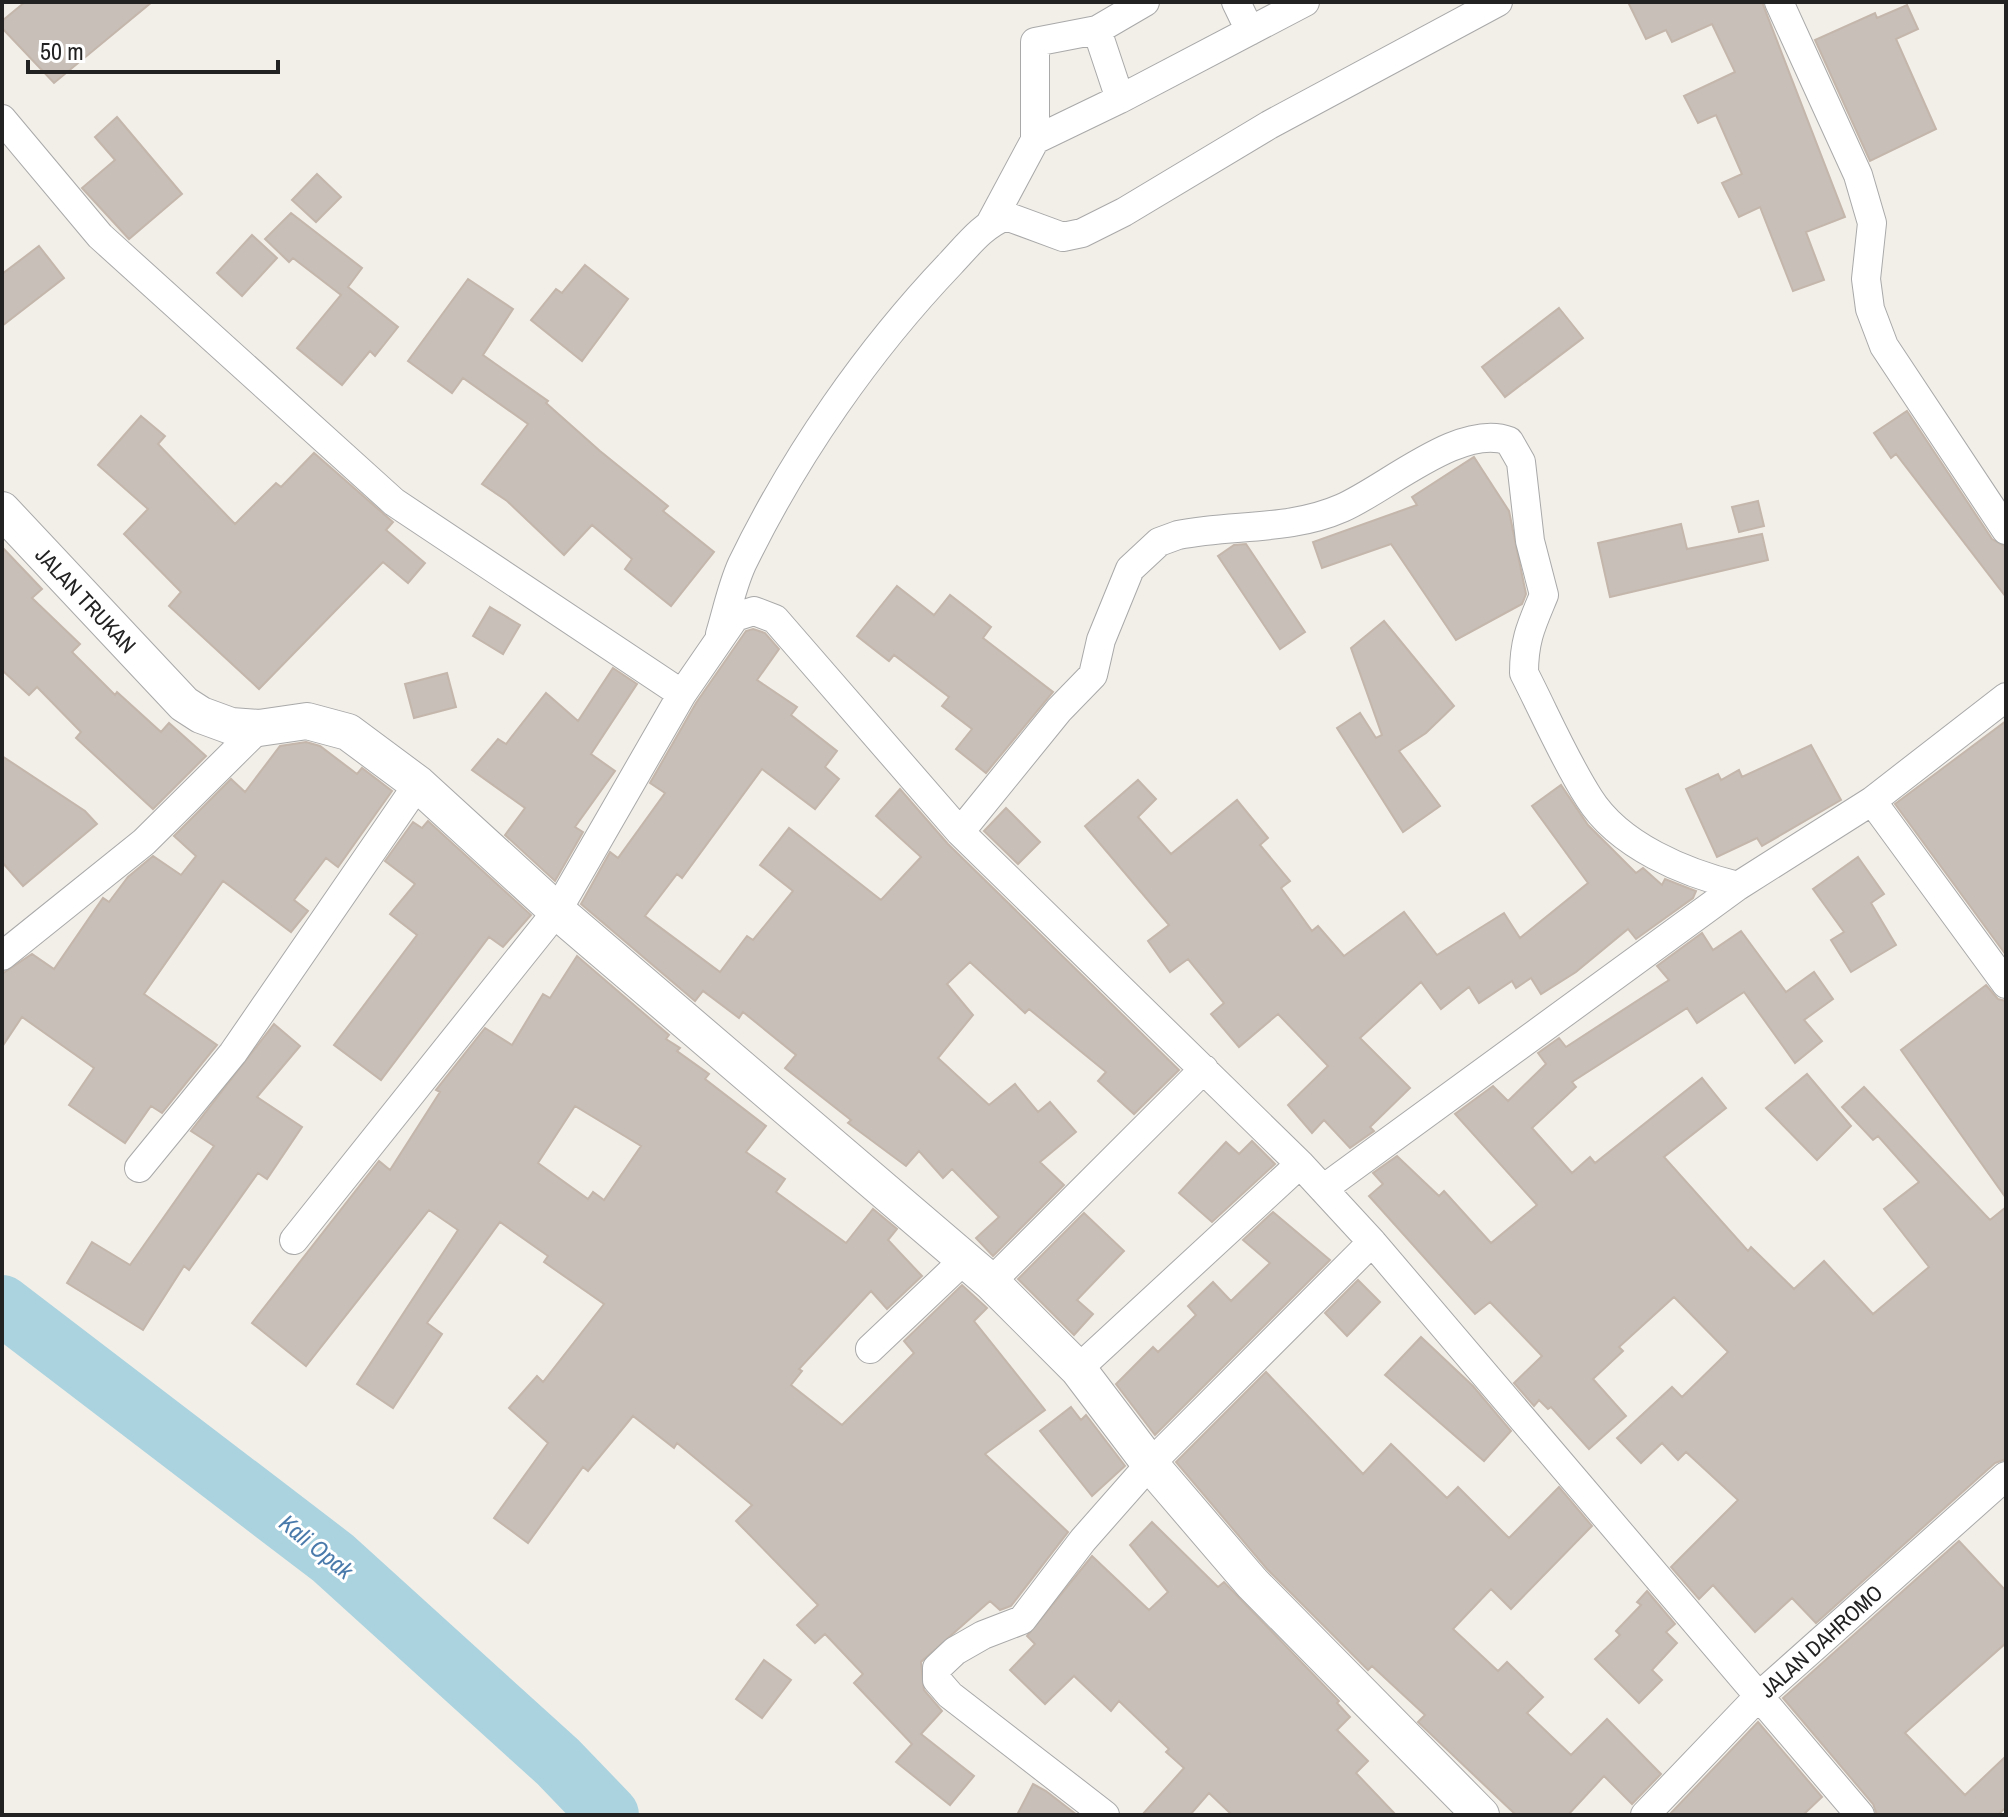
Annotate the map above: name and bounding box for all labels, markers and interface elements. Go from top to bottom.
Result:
scale bar [28,24,278,74]
text: 50 m [40,35,84,67]
street label: JALAN TRUKAN [29,540,143,660]
water label: Kali Opak [273,1507,361,1587]
street label: JALAN DAHROMO [1753,1578,1889,1704]

